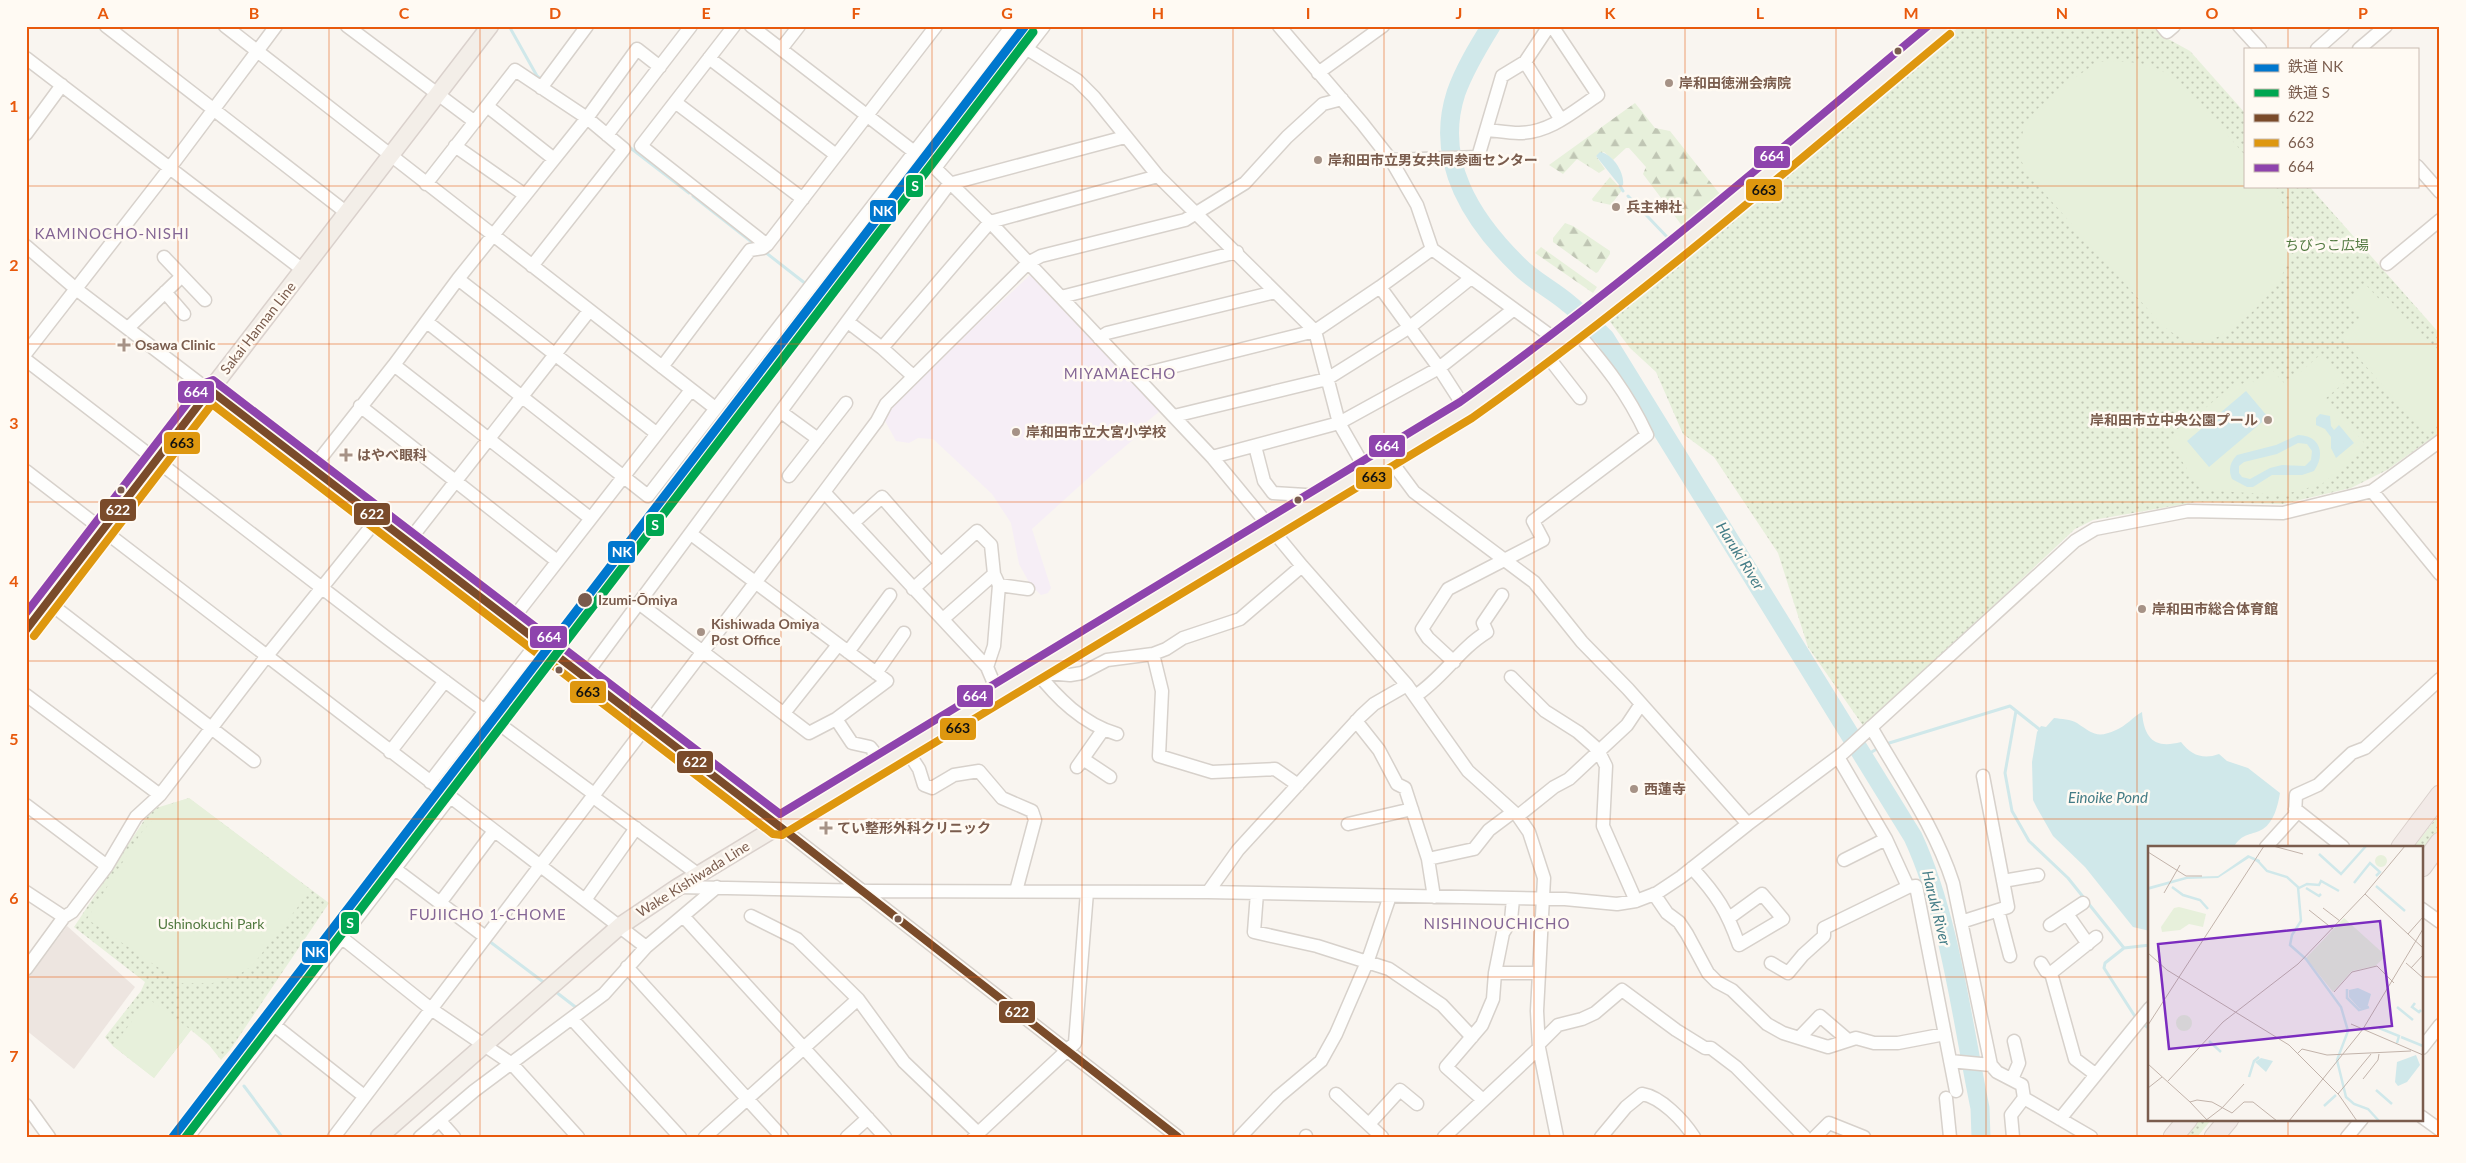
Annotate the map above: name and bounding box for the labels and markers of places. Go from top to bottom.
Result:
unlabelled marker [1893,46,1903,56]
place label: 岸和田徳洲会病院 [1679,74,1791,91]
marker: 岸和田徳洲会病院 [1663,77,1675,89]
place label: 岸和田市立男女共同参画センター [1328,151,1538,168]
marker: 岸和田市立男女共同参画センター [1312,154,1324,166]
place label: 兵主神社 [1626,198,1682,215]
marker: 兵主神社 [1610,201,1622,213]
place label: Osawa Clinic [135,336,216,353]
marker: Osawa Clinic [117,338,131,352]
place label: 岸和田市立中央公園プール [2090,411,2258,428]
marker: 岸和田市立中央公園プール [2262,414,2274,426]
place label: 岸和田市立大宮小学校 [1026,423,1166,440]
marker: 岸和田市立大宮小学校 [1010,426,1022,438]
place label: はやべ眼科 [357,446,427,463]
marker: はやべ眼科 [339,448,353,462]
unlabelled marker [116,485,126,495]
unlabelled marker [1293,495,1303,505]
marker: Izumi-Ōmiya [576,591,594,609]
place label: Izumi-Ōmiya [598,591,678,608]
place label: 岸和田市総合体育館 [2152,600,2278,617]
marker: 岸和田市総合体育館 [2136,603,2148,615]
place label: Kishiwada Omiya Post Office [711,615,819,648]
marker: Kishiwada Omiya Post Office [695,626,707,638]
unlabelled marker [554,665,564,675]
place label: 西蓮寺 [1644,780,1686,797]
marker: 西蓮寺 [1628,783,1640,795]
place label: てい整形外科クリニック [837,819,991,836]
marker: てい整形外科クリニック [819,821,833,835]
unlabelled marker [893,914,903,924]

